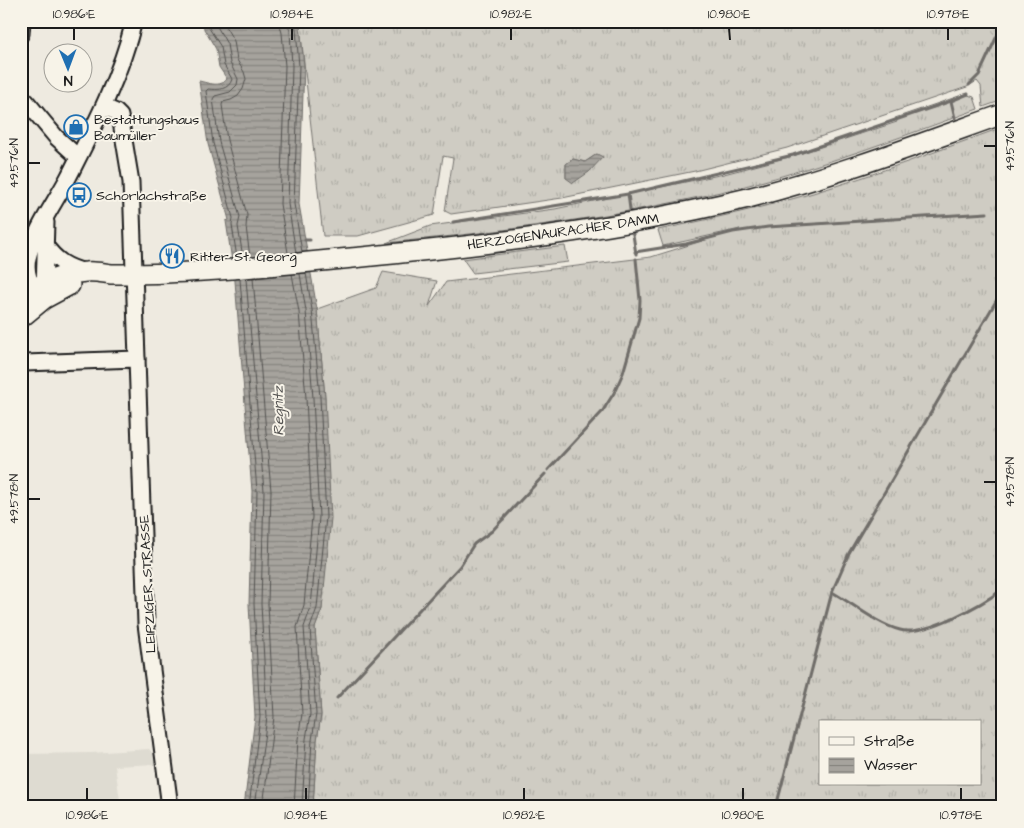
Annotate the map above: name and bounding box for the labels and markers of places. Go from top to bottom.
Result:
place label: Bestattungshaus Baumüller [94,110,199,146]
shop icon: Bestattungshaus Baumüller [63,114,89,140]
bus stop icon: Schorlachstraße [66,182,92,208]
place label: Schorlachstraße [96,186,207,206]
restaurant icon: Ritter St. Georg [159,243,185,269]
place label: Ritter St. Georg [190,247,297,267]

